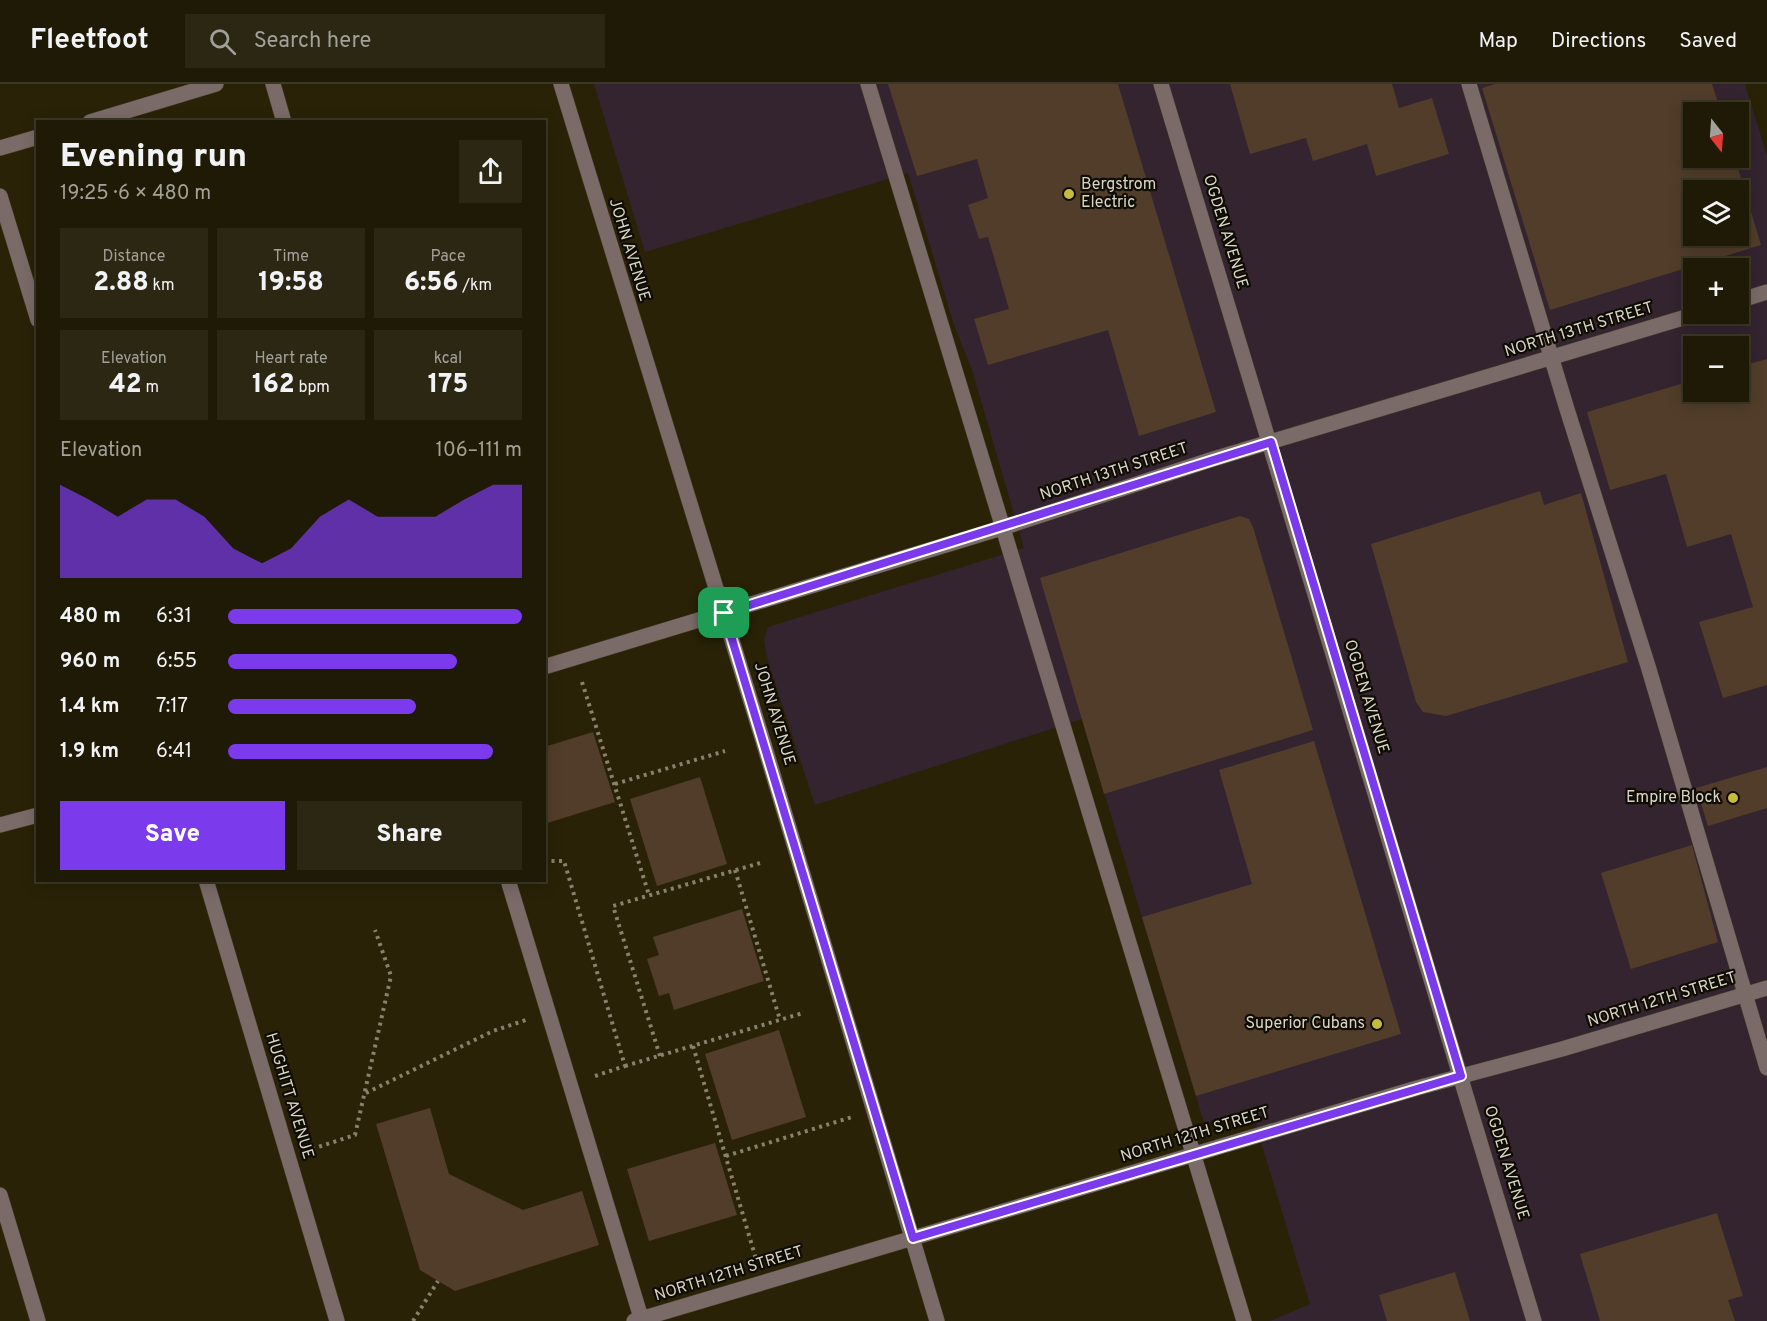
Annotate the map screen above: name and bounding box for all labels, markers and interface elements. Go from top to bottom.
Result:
search box [185,14,605,68]
text: Fleetfoot [30,23,149,59]
icon: search [206,25,239,58]
text: Search here [254,28,371,55]
text: Map [1478,28,1518,55]
text: Directions [1551,28,1646,55]
text: Saved [1679,28,1737,55]
north arrow [1683,102,1749,168]
map controls [1683,102,1749,402]
text: Evening run [60,137,247,179]
button: share [459,140,522,203]
street label: OGDEN AVENUE [1198,172,1252,292]
place label: Bergstrom Electric [1081,175,1156,213]
button: layers [1683,180,1749,246]
text: 19:25 · 6 × 480 m [60,181,211,207]
marker: Bergstrom Electric [1062,187,1076,201]
street label: JOHN AVENUE [604,196,654,304]
text: Distance [103,247,165,267]
text: Time [273,247,309,267]
text: Pace [430,247,466,267]
button: + [1683,258,1749,324]
text: 2.88 [93,267,149,300]
text: 19:58 [258,267,324,300]
text: 6:56 [404,267,458,300]
text: km [149,276,175,296]
text: /km [458,276,492,296]
street label: NORTH 13TH STREET [1502,298,1656,362]
button: − [1683,336,1749,402]
text: Elevation [101,349,167,369]
text: Heart rate [254,349,328,369]
text: kcal [434,349,462,369]
text: 42 [109,369,142,402]
text: 162 [252,369,295,402]
text: 175 [428,369,468,402]
text: m [142,378,159,398]
text: bpm [295,378,330,398]
text: Elevation [60,438,142,464]
text: 106–111 m [436,438,522,464]
street label: NORTH 13TH STREET [1037,439,1191,505]
pin [698,587,749,638]
icon: arrive [707,596,740,629]
text: 480 m [60,604,121,630]
text: 6:31 [156,604,192,630]
street label: OGDEN AVENUE [1339,637,1393,757]
text: 960 m [60,649,120,675]
text: 6:55 [156,649,197,675]
street label: JOHN AVENUE [749,660,799,768]
text: 1.4 km [60,694,120,720]
text: 7:17 [156,694,188,720]
text: 1.9 km [60,739,119,765]
text: 6:41 [156,739,192,765]
place label: Empire Block [1626,788,1721,808]
marker: Empire Block [1726,791,1740,805]
button: Save [60,801,285,870]
button: Share [297,801,522,870]
street label: NORTH 12TH STREET [1585,968,1739,1032]
place label: Superior Cubans [1245,1014,1365,1034]
marker: Superior Cubans [1370,1017,1384,1031]
street label: HUGHITT AVENUE [260,1030,318,1162]
street label: NORTH 12TH STREET [1118,1103,1272,1167]
street label: OGDEN AVENUE [1479,1103,1533,1223]
street label: NORTH 12TH STREET [652,1242,806,1306]

